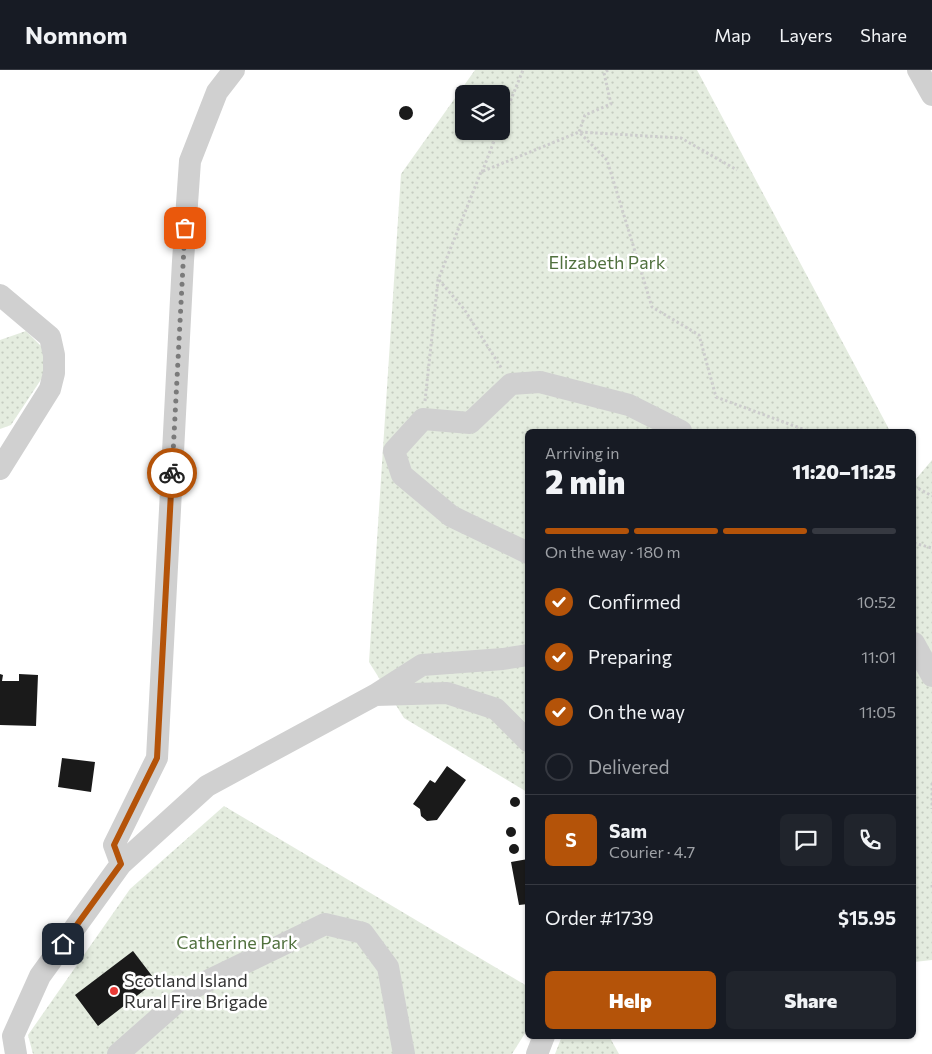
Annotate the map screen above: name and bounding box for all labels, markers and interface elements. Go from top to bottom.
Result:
text: Nomnom [25,20,127,49]
text: Map [714,24,751,46]
text: Layers [779,24,832,46]
text: Share [860,24,907,46]
map controls [455,85,510,140]
button: layers [455,85,510,140]
pin [164,207,206,249]
icon: bag [171,214,199,242]
park label: Elizabeth Park [548,251,666,273]
text: Arriving in [545,443,619,462]
courier [147,448,197,498]
icon: bike [158,459,186,487]
text: 11:20–11:25 [792,460,896,483]
text: 2 min [545,461,625,501]
text: On the way · 180 m [545,542,681,561]
icon: check [545,588,573,616]
text: Confirmed [588,590,681,613]
text: 10:52 [857,592,896,611]
icon: check [545,643,573,671]
text: Preparing [588,645,672,668]
text: 11:01 [861,647,896,666]
icon: check [545,698,573,726]
text: On the way [588,700,685,723]
text: 11:05 [859,702,896,721]
text: Delivered [588,755,669,778]
button: chat [780,814,832,866]
button: phone [844,814,896,866]
text: Sam [609,819,647,842]
text: S [565,828,577,851]
text: Courier · 4.7 [609,842,695,861]
text: Order #1739 [545,906,654,929]
text: $15.95 [838,906,896,929]
pin [42,923,84,965]
icon: home [49,930,77,958]
park label: Catherine Park [176,931,298,953]
place label: Scotland Island Rural Fire Brigade [124,969,268,1012]
button: Help [545,971,716,1029]
button: Share [726,971,896,1029]
marker: Scotland Island Rural Fire Brigade [108,985,120,997]

